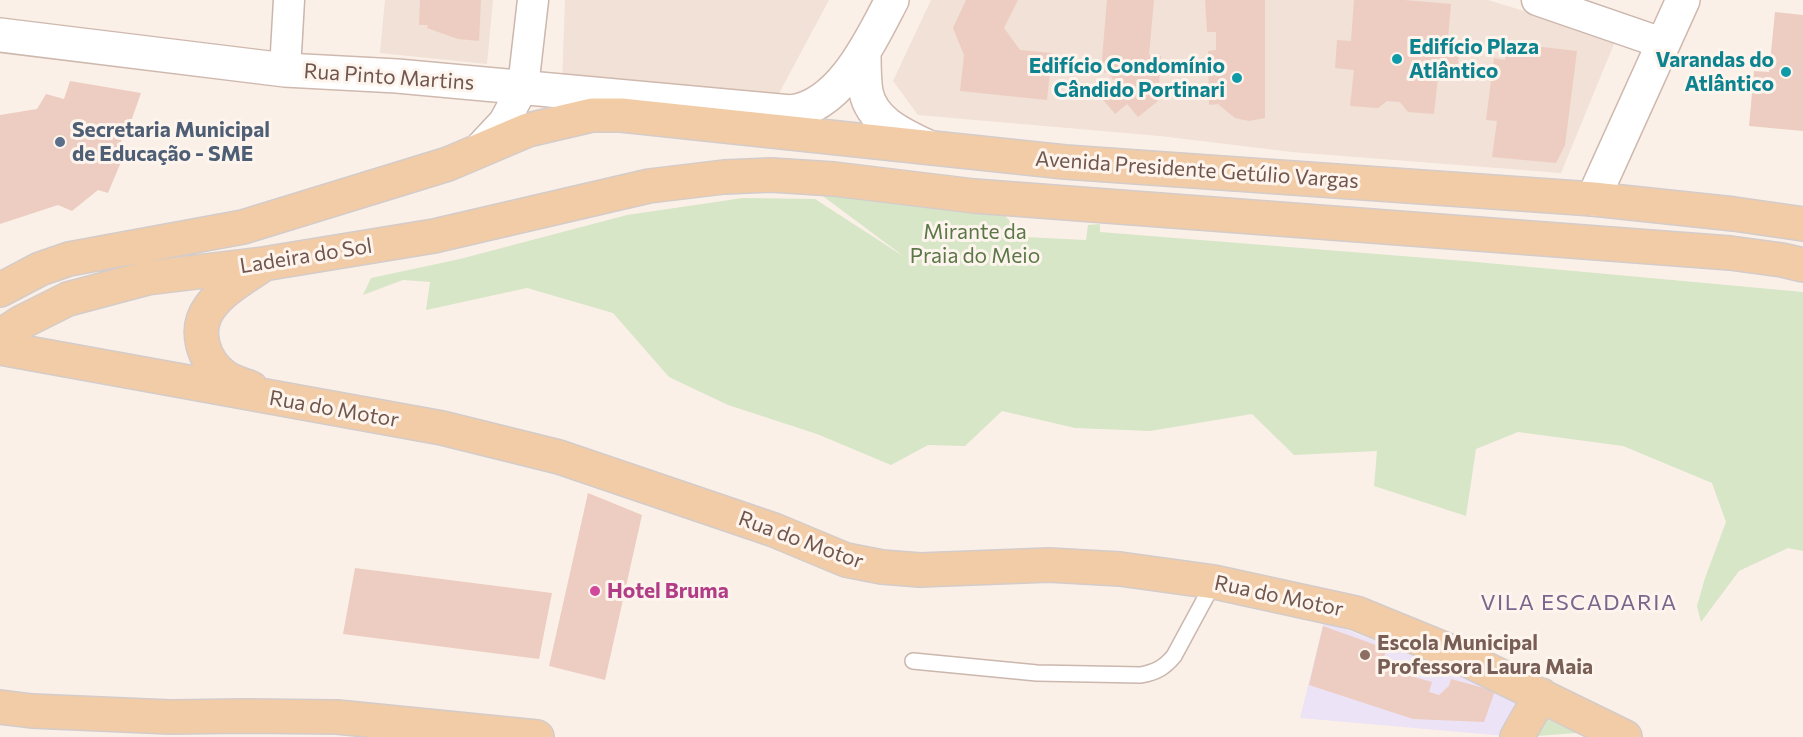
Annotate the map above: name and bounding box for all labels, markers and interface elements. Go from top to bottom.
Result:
place label: Edifício Plaza Atlântico [1409,34,1539,84]
place label: Varandas do Atlântico [1656,47,1774,97]
marker: Edifício Plaza Atlântico [1390,52,1404,66]
place label: Edifício Condomínio Cândido Portinari [1029,53,1225,103]
street label: Rua Pinto Martins [303,58,475,96]
marker: Varandas do Atlântico [1779,65,1793,79]
marker: Edifício Condomínio Cândido Portinari [1230,71,1244,85]
place label: Secretaria Municipal de Educação - SME [72,117,270,167]
marker: Secretaria Municipal de Educação - SME [53,135,67,149]
street label: Avenida Presidente Getúlio Vargas [1034,146,1360,194]
park label: Mirante da Praia do Meio [910,219,1040,269]
street label: Ladeira do Sol [238,233,374,279]
street label: Rua do Motor [267,385,401,433]
street label: Rua do Motor [735,506,867,574]
street label: Rua do Motor [1212,570,1346,622]
place label: Hotel Bruma [607,578,729,604]
marker: Hotel Bruma [588,584,602,598]
district label: VILA ESCADARIA [1480,590,1678,616]
place label: Escola Municipal Professora Laura Maia [1377,630,1593,680]
marker: Escola Municipal Professora Laura Maia [1358,648,1372,662]

